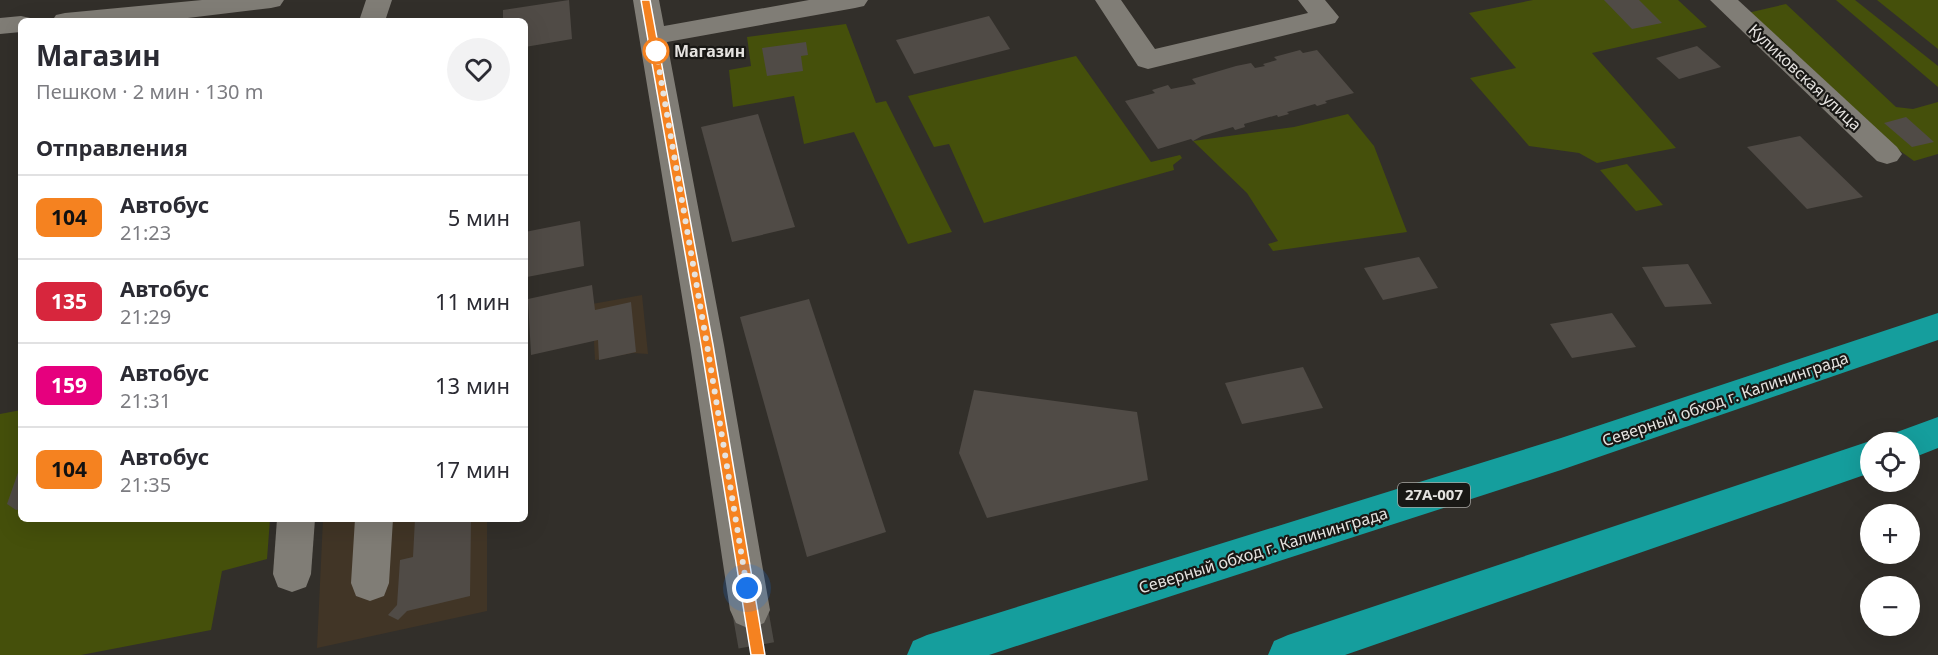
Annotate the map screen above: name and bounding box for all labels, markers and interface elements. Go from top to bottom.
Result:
street label: Куликовская улица [1744,19,1866,135]
text: Магазин [36,36,161,74]
button: heart [447,38,510,101]
marker: Магазин [643,38,669,64]
place label: Магазин [674,40,745,62]
text: Пешком · 2 мин · 130 m [36,78,263,105]
text: Отправления [36,132,188,162]
text: Автобус [120,189,209,219]
text: 5 мин [448,202,510,232]
text: 104 [51,203,87,231]
text: 21:23 [120,219,171,246]
text: Автобус [120,273,209,303]
text: 11 мин [435,286,510,316]
text: 135 [51,287,87,315]
text: 21:29 [120,303,171,330]
street label: Северный обход г. Калининграда [1599,346,1851,452]
text: Автобус [120,357,209,387]
text: 13 мин [435,370,510,400]
text: 159 [51,371,87,399]
text: 21:31 [120,387,171,414]
map controls [1860,432,1920,636]
button: locate [1860,432,1920,492]
text: Автобус [120,441,209,471]
text: 17 мин [435,454,510,484]
text: 104 [51,455,87,483]
text: 21:35 [120,471,171,498]
road number: 27А-007 [1398,483,1470,507]
street label: Северный обход г. Калининграда [1136,502,1390,598]
button: + [1860,504,1920,564]
your location [732,573,762,603]
button: − [1860,576,1920,636]

